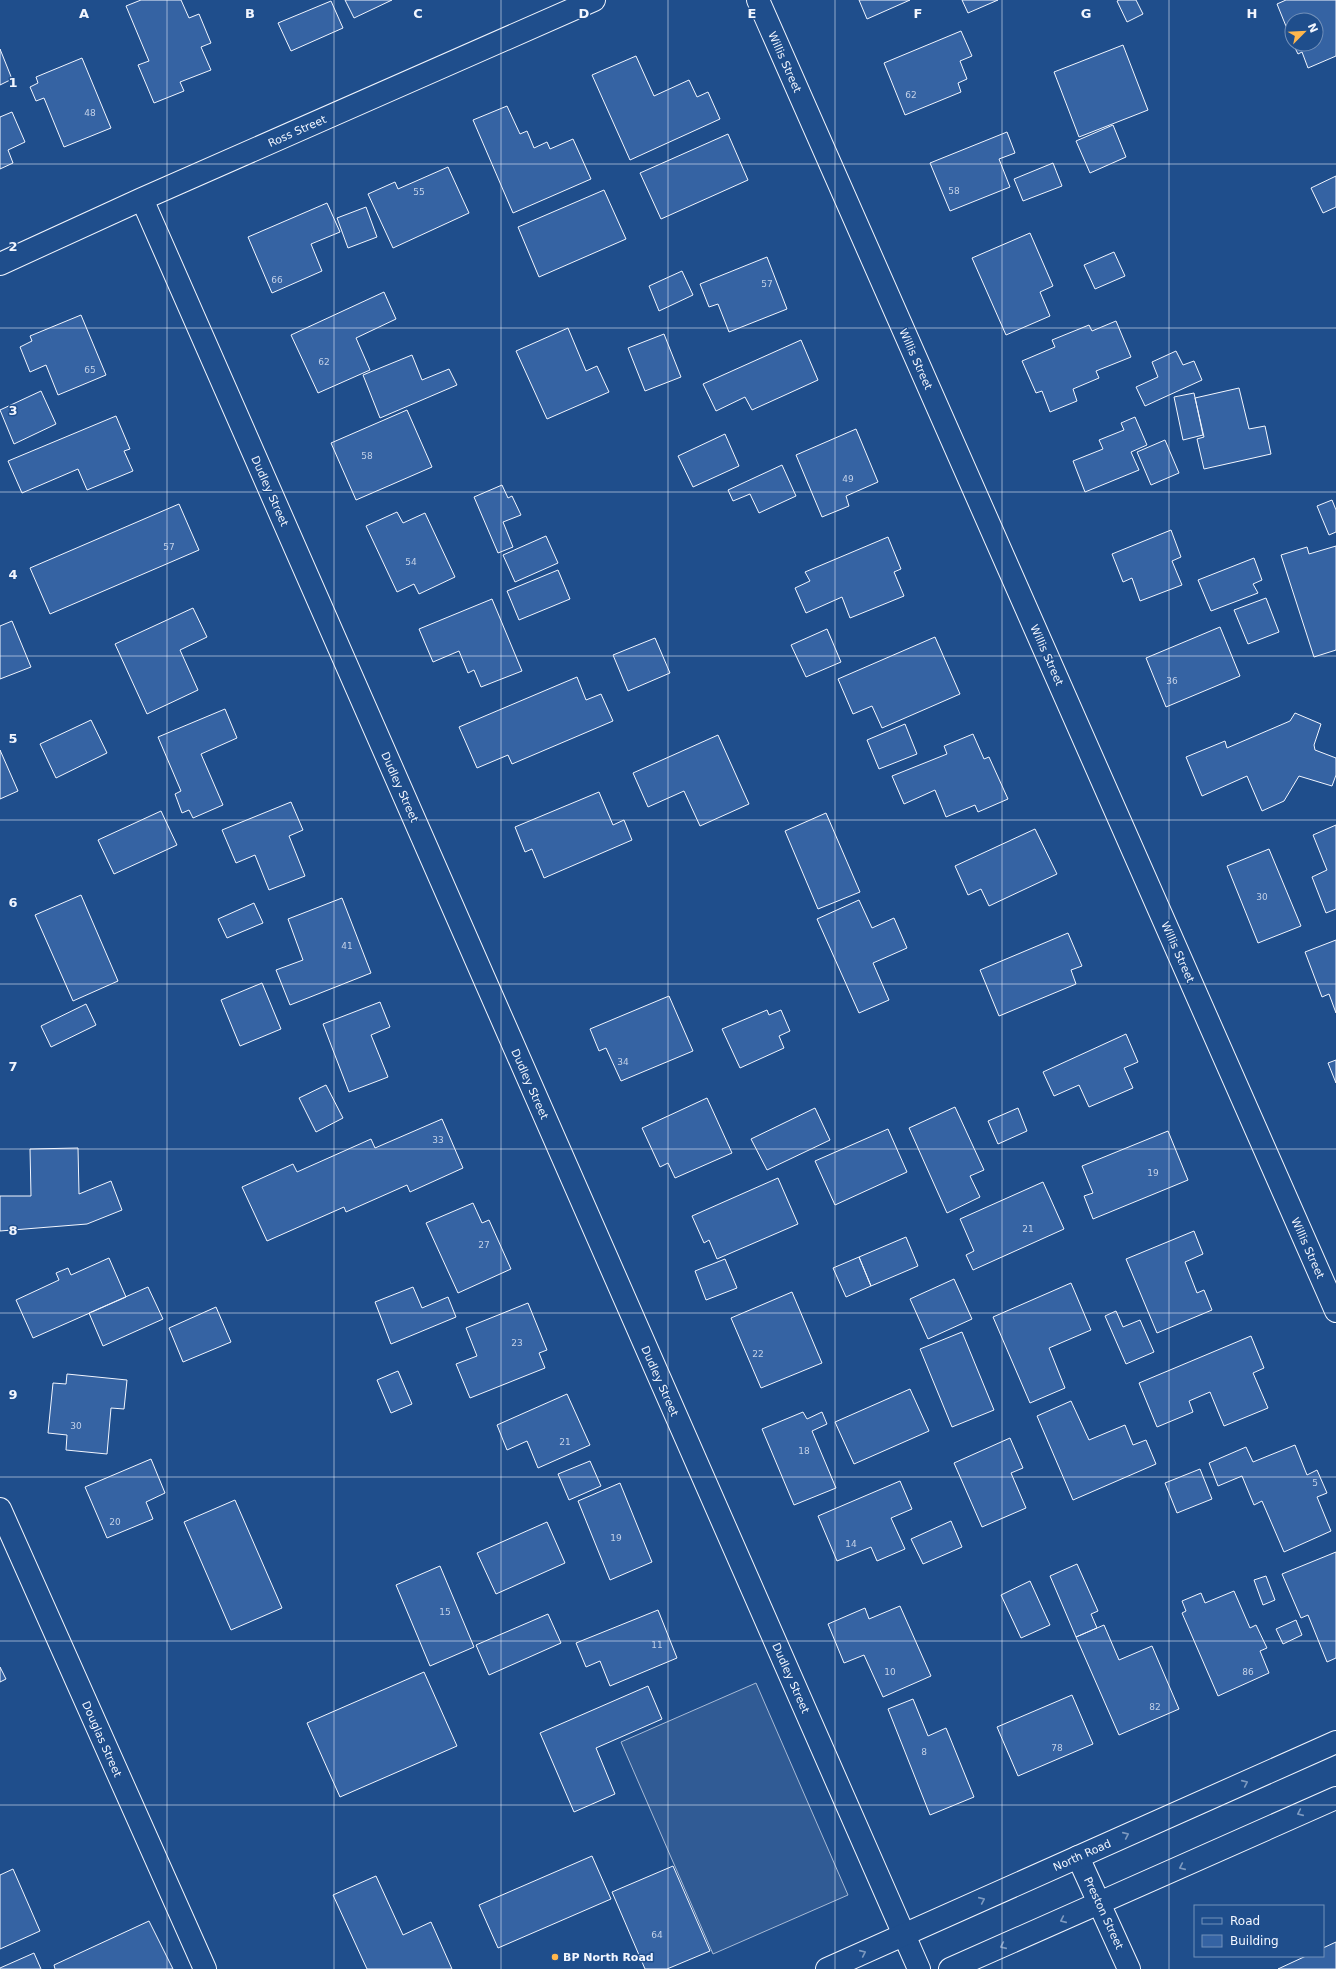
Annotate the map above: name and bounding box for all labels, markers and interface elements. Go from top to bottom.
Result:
text: A [79,6,89,21]
text: B [245,6,255,21]
text: C [413,6,423,21]
text: D [579,6,590,21]
text: E [748,6,756,21]
text: F [914,6,922,21]
text: G [1081,6,1091,21]
text: H [1247,6,1257,21]
north arrow [1284,12,1324,52]
text: N [1305,21,1320,35]
street label: Willis Street [765,30,804,95]
text: 1 [8,75,18,90]
house number: 62 [905,90,917,100]
house number: 48 [84,108,96,118]
street label: Ross Street [266,113,329,150]
house number: 58 [948,186,960,196]
house number: 55 [413,187,425,197]
text: 2 [8,239,18,254]
house number: 66 [271,275,283,285]
house number: 57 [761,279,773,289]
street label: Willis Street [896,327,935,392]
house number: 62 [318,357,330,367]
house number: 65 [84,365,96,375]
text: 3 [8,403,18,418]
house number: 58 [361,451,373,461]
street label: Dudley Street [248,454,291,529]
house number: 49 [842,474,854,484]
house number: 57 [163,542,175,552]
house number: 54 [405,557,417,567]
text: 4 [8,567,18,582]
street label: Willis Street [1027,623,1066,688]
house number: 36 [1166,676,1178,686]
text: 5 [8,731,18,746]
street label: Dudley Street [378,750,421,825]
house number: 30 [1256,892,1268,902]
text: 6 [8,895,18,910]
street label: Willis Street [1158,920,1197,985]
house number: 41 [341,941,353,951]
street label: Dudley Street [508,1047,551,1122]
house number: 34 [617,1057,629,1067]
text: 7 [8,1059,18,1074]
house number: 33 [432,1135,444,1145]
house number: 19 [1147,1168,1159,1178]
street label: Willis Street [1288,1216,1327,1281]
text: 8 [8,1223,18,1238]
house number: 21 [1022,1224,1034,1234]
house number: 27 [478,1240,490,1250]
house number: 23 [511,1338,523,1348]
street label: Dudley Street [638,1344,681,1419]
house number: 22 [752,1349,764,1359]
text: 9 [8,1387,18,1402]
house number: 30 [70,1421,82,1431]
house number: 21 [559,1437,571,1447]
house number: 18 [798,1446,810,1456]
house number: 5 [1312,1478,1318,1488]
house number: 20 [109,1517,121,1527]
house number: 19 [610,1533,622,1543]
house number: 14 [845,1539,857,1549]
house number: 15 [439,1607,451,1617]
house number: 11 [651,1640,663,1650]
street label: Dudley Street [769,1641,812,1716]
house number: 10 [884,1667,896,1677]
house number: 86 [1242,1667,1254,1677]
street label: Douglas Street [79,1699,124,1780]
house number: 82 [1149,1702,1161,1712]
house number: 78 [1051,1743,1063,1753]
house number: 8 [921,1747,927,1757]
one-way arrow [1241,1779,1248,1787]
one-way arrow [1297,1809,1304,1817]
one-way arrow [1123,1832,1130,1840]
street label: North Road [1051,1837,1113,1874]
one-way arrow [1178,1862,1186,1870]
street label: Preston Street [1081,1875,1126,1952]
one-way arrow [977,1897,985,1905]
legend [1194,1905,1324,1957]
text: Road [1230,1914,1260,1928]
one-way arrow [1060,1915,1067,1923]
house number: 64 [651,1930,663,1940]
text: Building [1230,1934,1279,1948]
one-way arrow [1000,1941,1008,1949]
one-way arrow [858,1950,866,1958]
place label: BP North Road [563,1951,654,1964]
marker: BP North Road [550,1952,560,1962]

